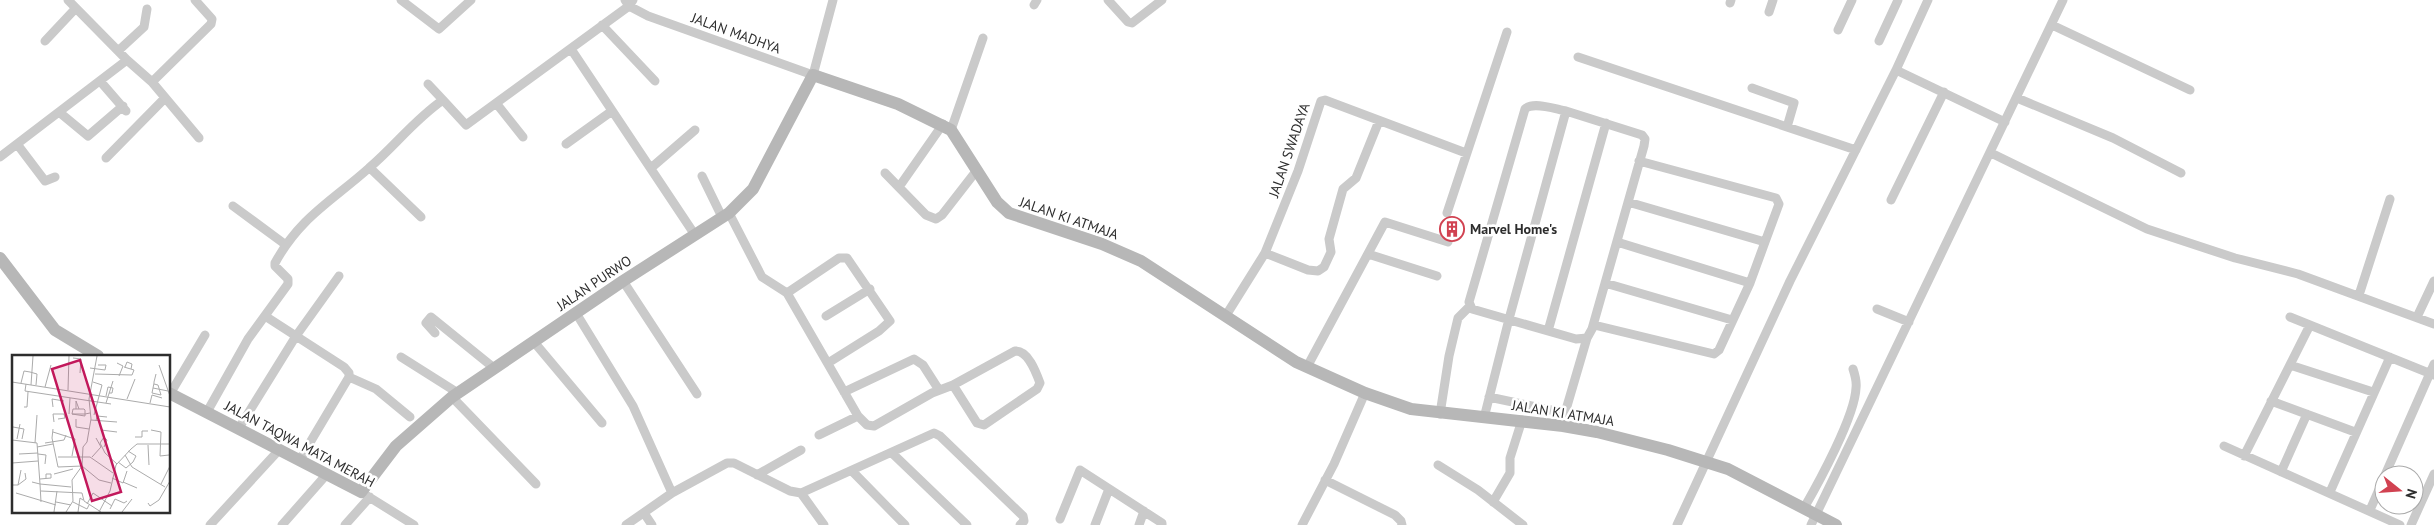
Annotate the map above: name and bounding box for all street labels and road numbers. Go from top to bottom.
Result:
street label: JALAN MADHYA [688,8,784,58]
street label: JALAN SWADAYA [1264,100,1314,201]
street label: JALAN KI ATMAJA [1016,192,1122,244]
street label: JALAN PURWO [552,251,635,315]
street label: JALAN TAQWA MATA MERAH [221,396,378,491]
street label: JALAN KI ATMAJA [1510,396,1616,430]

